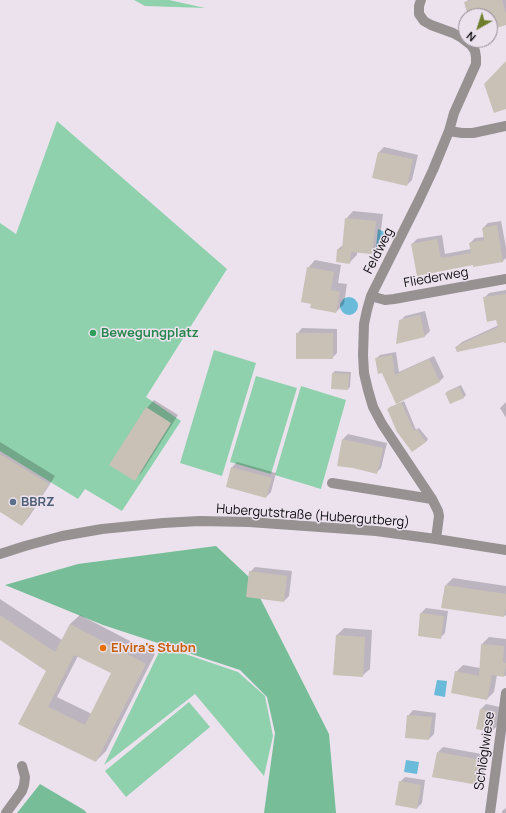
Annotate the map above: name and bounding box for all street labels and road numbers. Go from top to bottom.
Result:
street label: Feldweg [361,225,397,277]
street label: Fliederweg [403,265,469,291]
street label: Hubergutstraße (Hubergutberg) [216,501,410,531]
street label: Schlöglwiese [472,711,498,791]

